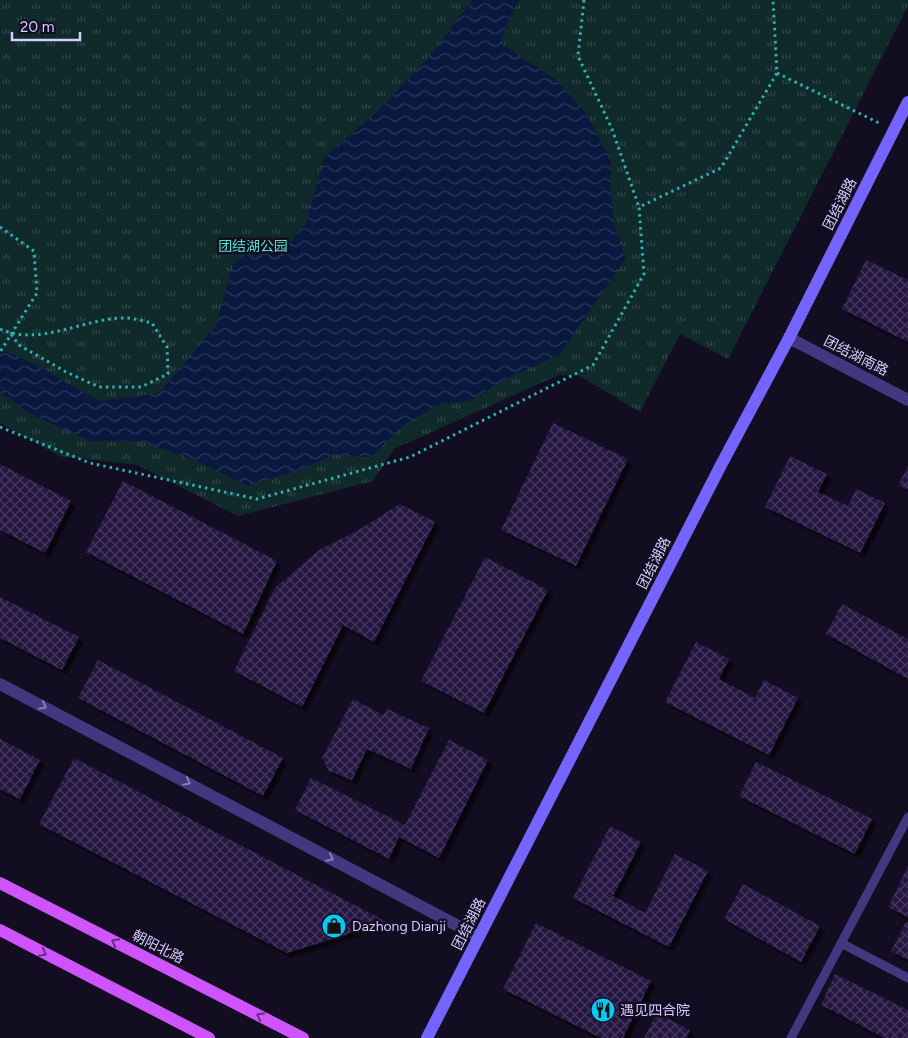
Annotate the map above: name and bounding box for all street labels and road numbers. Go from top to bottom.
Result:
street label: 团结湖路 [820,175,860,233]
street label: 团结湖南路 [821,333,891,379]
street label: 团结湖路 [634,534,674,592]
street label: 团结湖路 [449,895,489,953]
street label: 朝阳北路 [129,927,187,967]

